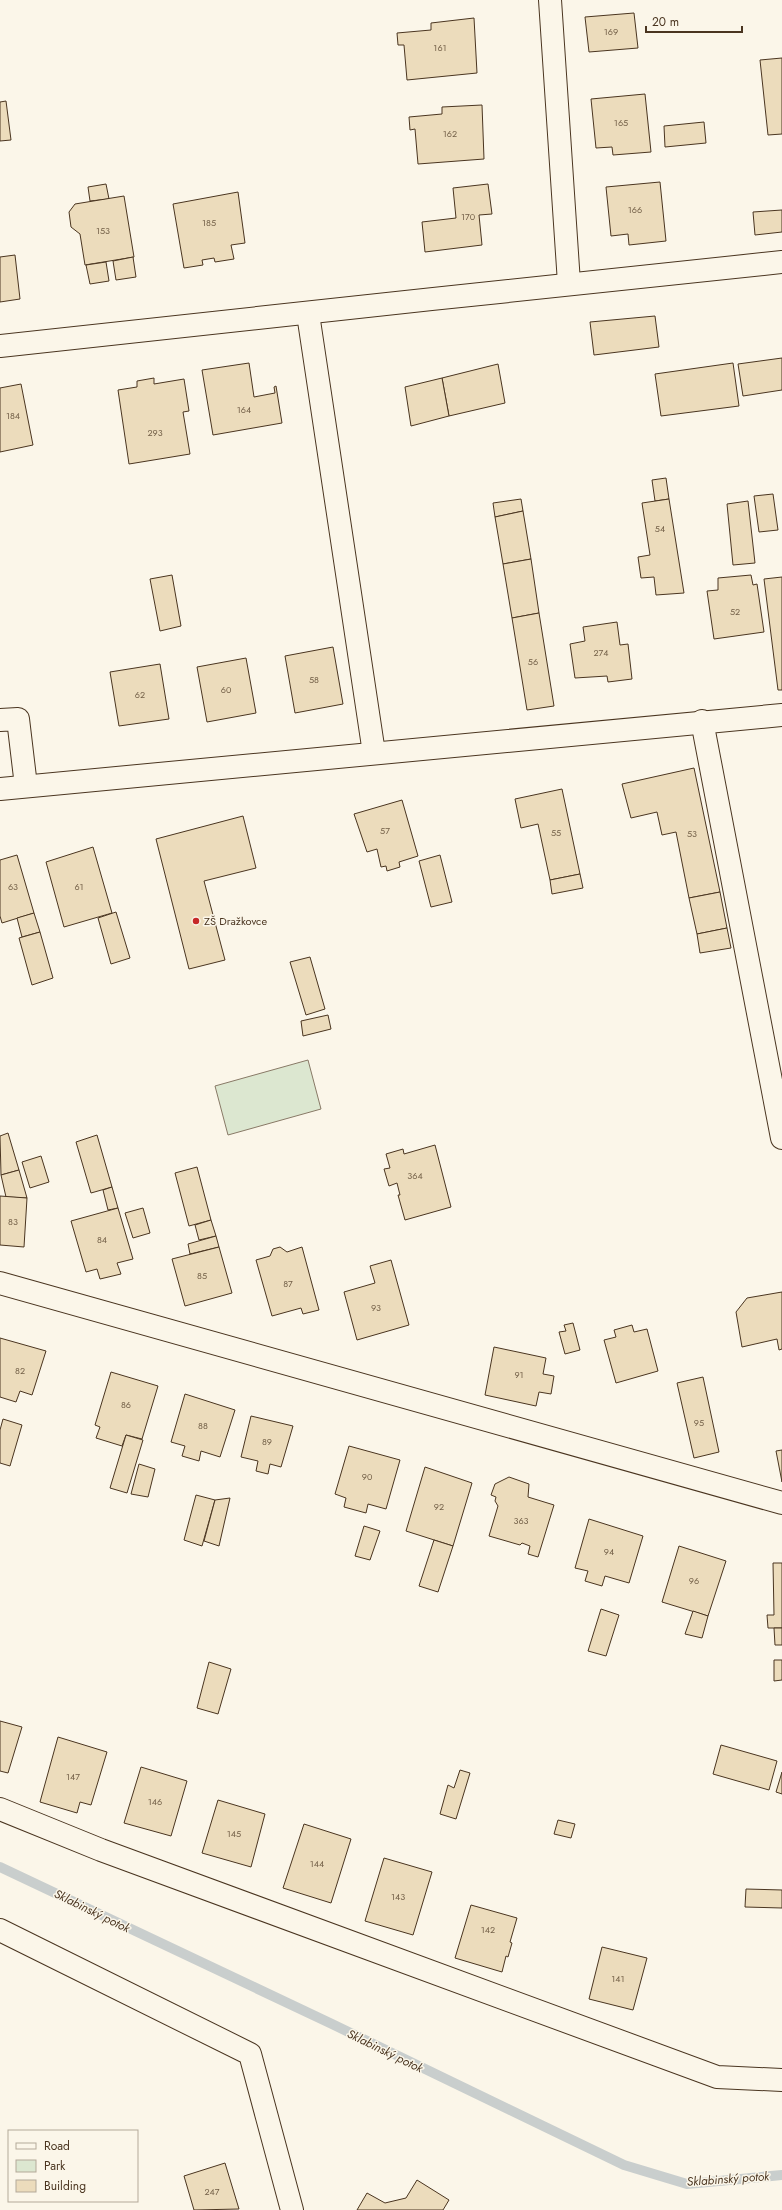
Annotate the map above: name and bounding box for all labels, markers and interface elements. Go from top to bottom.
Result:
scale bar [646,8,742,34]
text: 20 m [652,13,679,31]
house number: 169 [604,25,618,38]
house number: 161 [433,41,447,54]
house number: 165 [614,116,628,129]
house number: 162 [443,127,457,140]
house number: 166 [628,203,642,216]
house number: 170 [461,210,476,223]
house number: 185 [202,216,216,229]
house number: 153 [96,224,110,237]
house number: 164 [237,403,251,416]
house number: 184 [6,409,20,422]
house number: 293 [147,426,163,439]
house number: 54 [655,522,665,535]
house number: 52 [730,605,740,618]
house number: 274 [593,646,609,659]
house number: 56 [528,655,538,668]
house number: 58 [309,673,319,686]
house number: 60 [221,683,232,696]
house number: 62 [135,688,145,701]
house number: 57 [380,824,390,837]
house number: 55 [551,826,561,839]
house number: 53 [687,827,697,840]
house number: 63 [8,880,18,893]
house number: 61 [74,880,84,893]
place label: ZŠ Dražkovce [204,913,267,929]
marker: ZŠ Dražkovce [191,916,201,926]
house number: 364 [407,1169,423,1182]
house number: 83 [8,1215,18,1228]
house number: 84 [97,1233,107,1246]
house number: 85 [197,1269,207,1282]
house number: 87 [283,1277,293,1290]
house number: 93 [371,1301,381,1314]
house number: 82 [15,1364,25,1377]
house number: 91 [514,1368,524,1381]
house number: 86 [121,1398,131,1411]
house number: 95 [694,1416,704,1429]
house number: 88 [198,1419,208,1432]
house number: 89 [262,1435,272,1448]
house number: 90 [362,1470,373,1483]
house number: 92 [434,1500,444,1513]
house number: 363 [513,1514,529,1527]
house number: 94 [604,1545,614,1558]
house number: 96 [689,1574,699,1587]
house number: 147 [66,1770,80,1783]
house number: 146 [148,1795,162,1808]
house number: 145 [227,1827,241,1840]
house number: 144 [310,1857,324,1870]
water label: Sklabinský potok [51,1885,134,1938]
house number: 143 [391,1890,405,1903]
house number: 142 [481,1923,495,1936]
house number: 141 [611,1972,625,1985]
water label: Sklabinský potok [344,2025,427,2078]
legend [8,2130,138,2202]
text: Road [44,2137,70,2155]
text: Park [44,2157,66,2175]
water label: Sklabinský potok [686,2167,771,2191]
text: Building [44,2177,86,2195]
house number: 247 [204,2185,220,2198]

